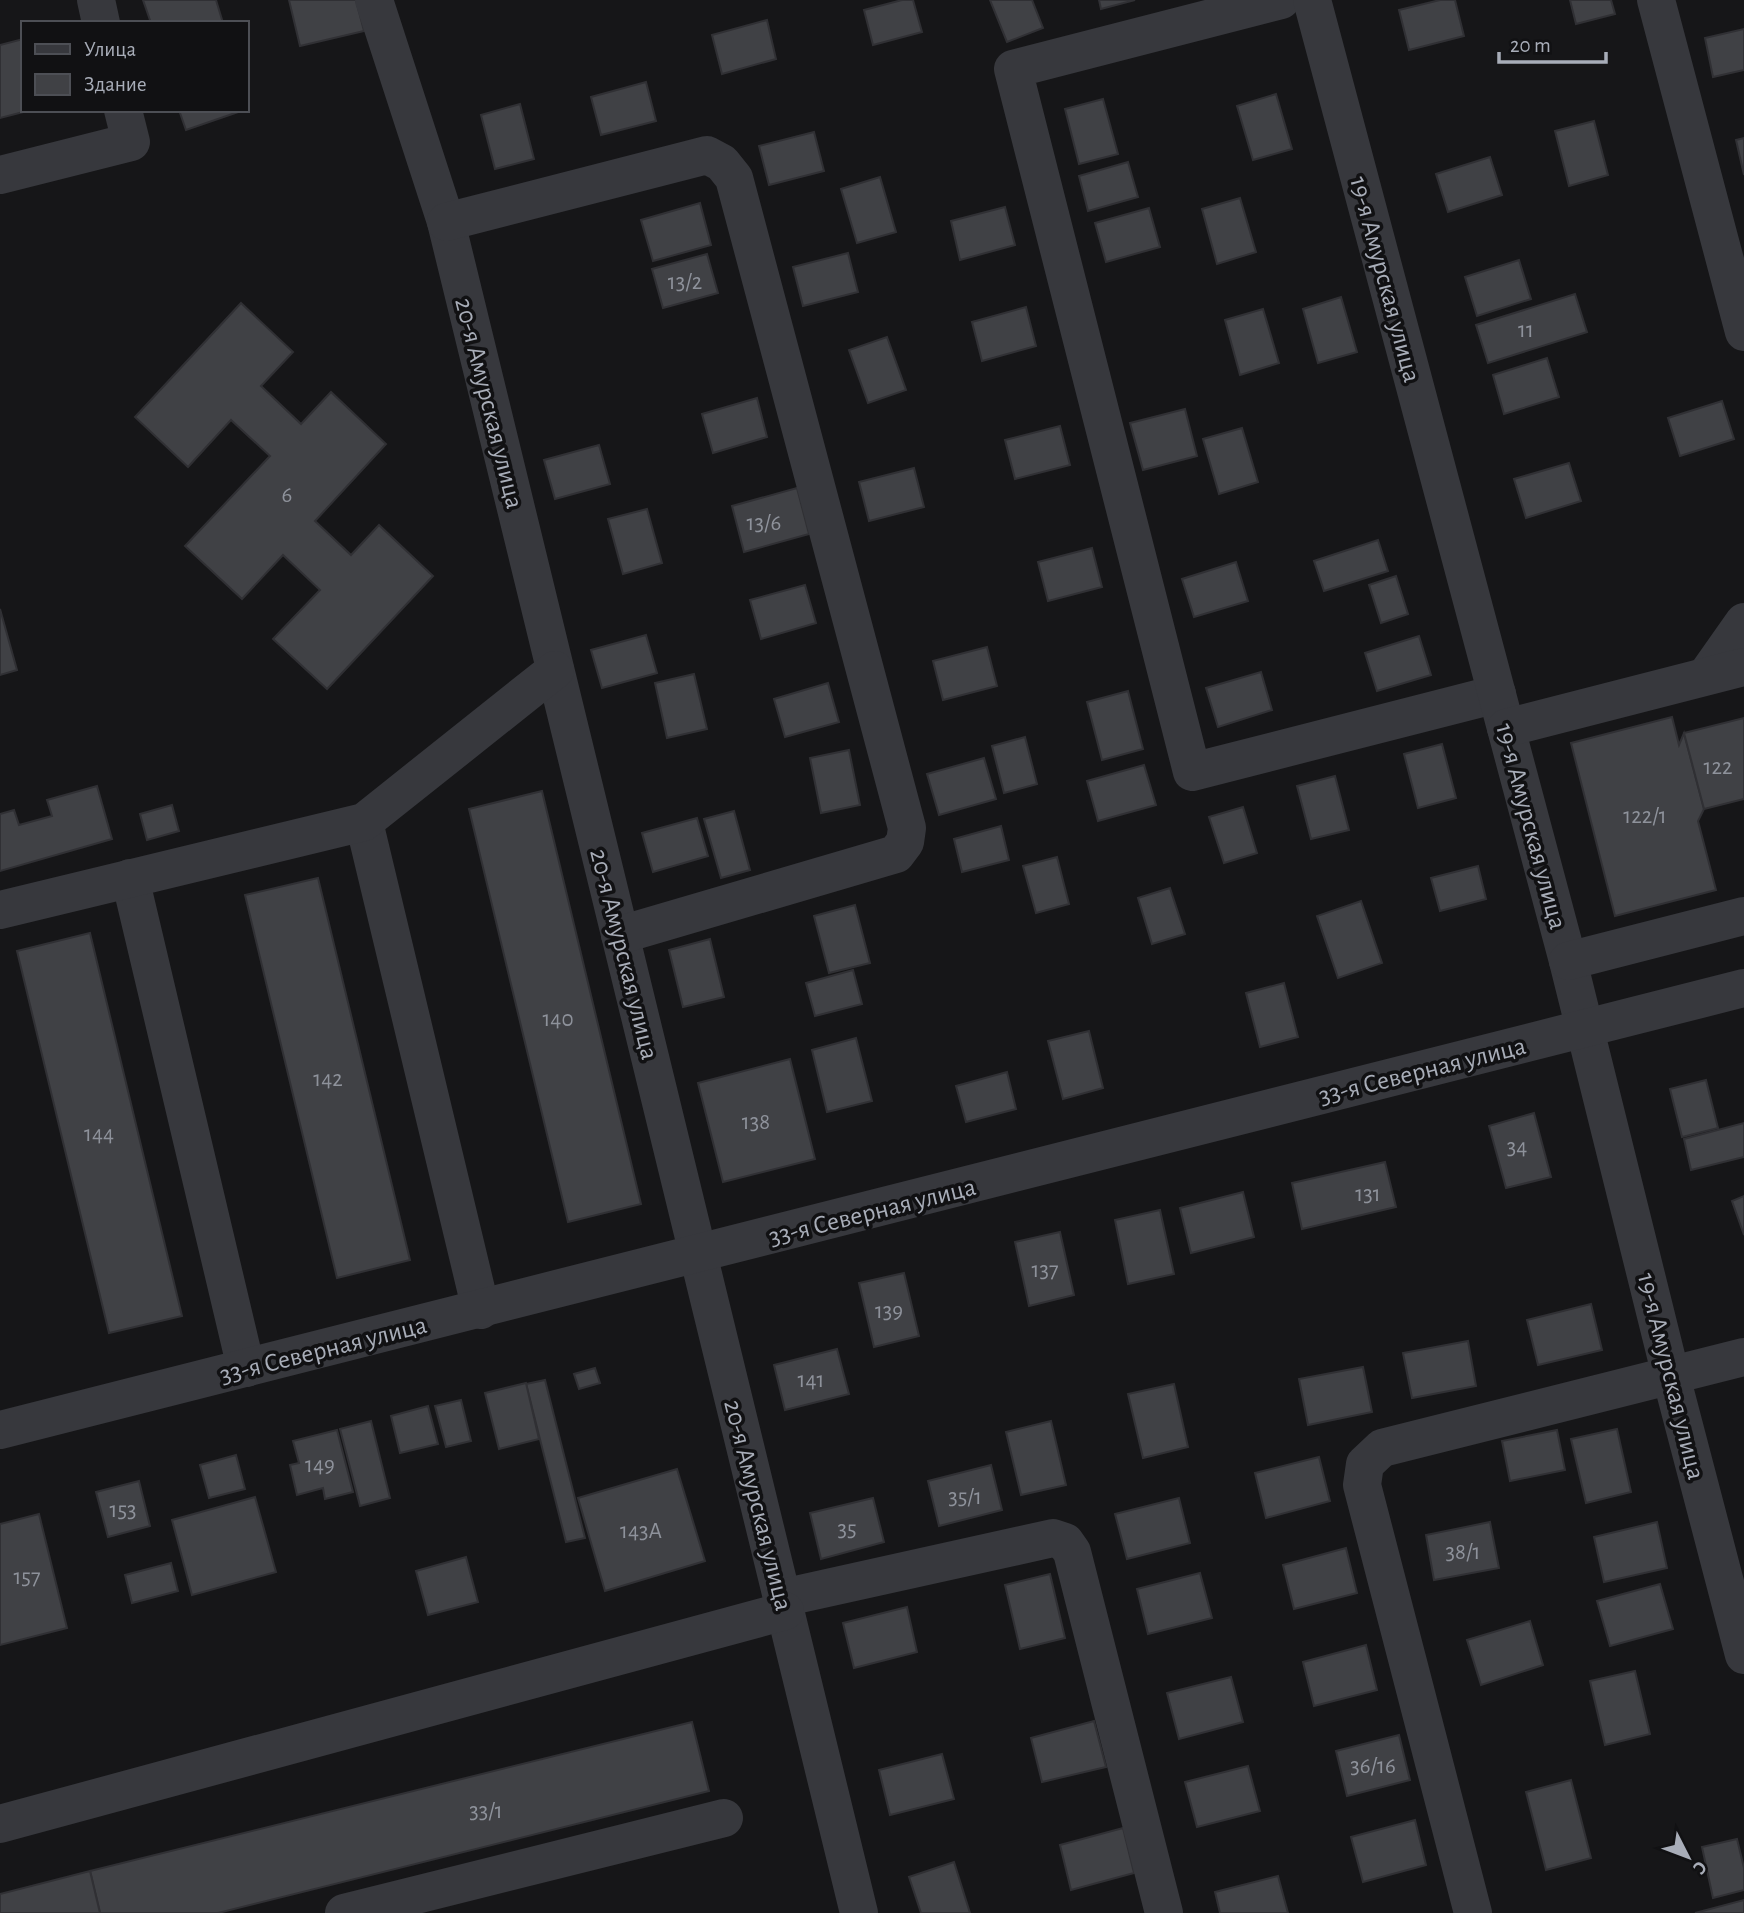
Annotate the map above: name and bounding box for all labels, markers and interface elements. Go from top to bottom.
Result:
legend [21,21,248,112]
scale bar [1499,21,1606,65]
text: 20 m [1510,35,1551,56]
text: Улица [84,39,137,60]
text: Здание [84,74,147,95]
street label: 19-я Амурская улица [1345,174,1425,385]
house number: 13/2 [668,271,702,294]
street label: 20-я Амурская улица [450,295,528,511]
house number: 11 [1518,319,1534,342]
house number: 6 [282,484,292,507]
house number: 13/6 [747,512,781,535]
street label: 19-я Амурская улица [1491,721,1571,932]
house number: 122 [1704,756,1732,779]
house number: 122/1 [1623,805,1667,828]
street label: 20-я Амурская улица [585,846,663,1062]
house number: 140 [542,1008,574,1031]
street label: 33-я Северная улица [1316,1033,1529,1109]
house number: 142 [313,1068,343,1091]
house number: 138 [742,1111,770,1134]
house number: 144 [84,1123,114,1146]
house number: 34 [1507,1136,1527,1159]
street label: 33-я Северная улица [766,1174,979,1250]
house number: 131 [1355,1183,1381,1206]
house number: 137 [1032,1259,1058,1282]
street label: 19-я Амурская улица [1633,1270,1709,1482]
house number: 139 [875,1300,903,1323]
street label: 33-я Северная улица [217,1312,430,1388]
house number: 141 [798,1369,824,1392]
street label: 20-я Амурская улица [719,1397,797,1613]
house number: 149 [305,1454,335,1477]
house number: 35/1 [948,1486,982,1509]
house number: 153 [109,1499,137,1522]
house number: 35 [837,1518,857,1541]
house number: 143А [620,1520,662,1543]
house number: 38/1 [1446,1541,1480,1564]
house number: 157 [13,1566,41,1589]
house number: 36/16 [1350,1755,1396,1778]
house number: 33/1 [469,1800,503,1823]
north arrow [1653,1822,1723,1892]
text: С [1689,1857,1710,1878]

